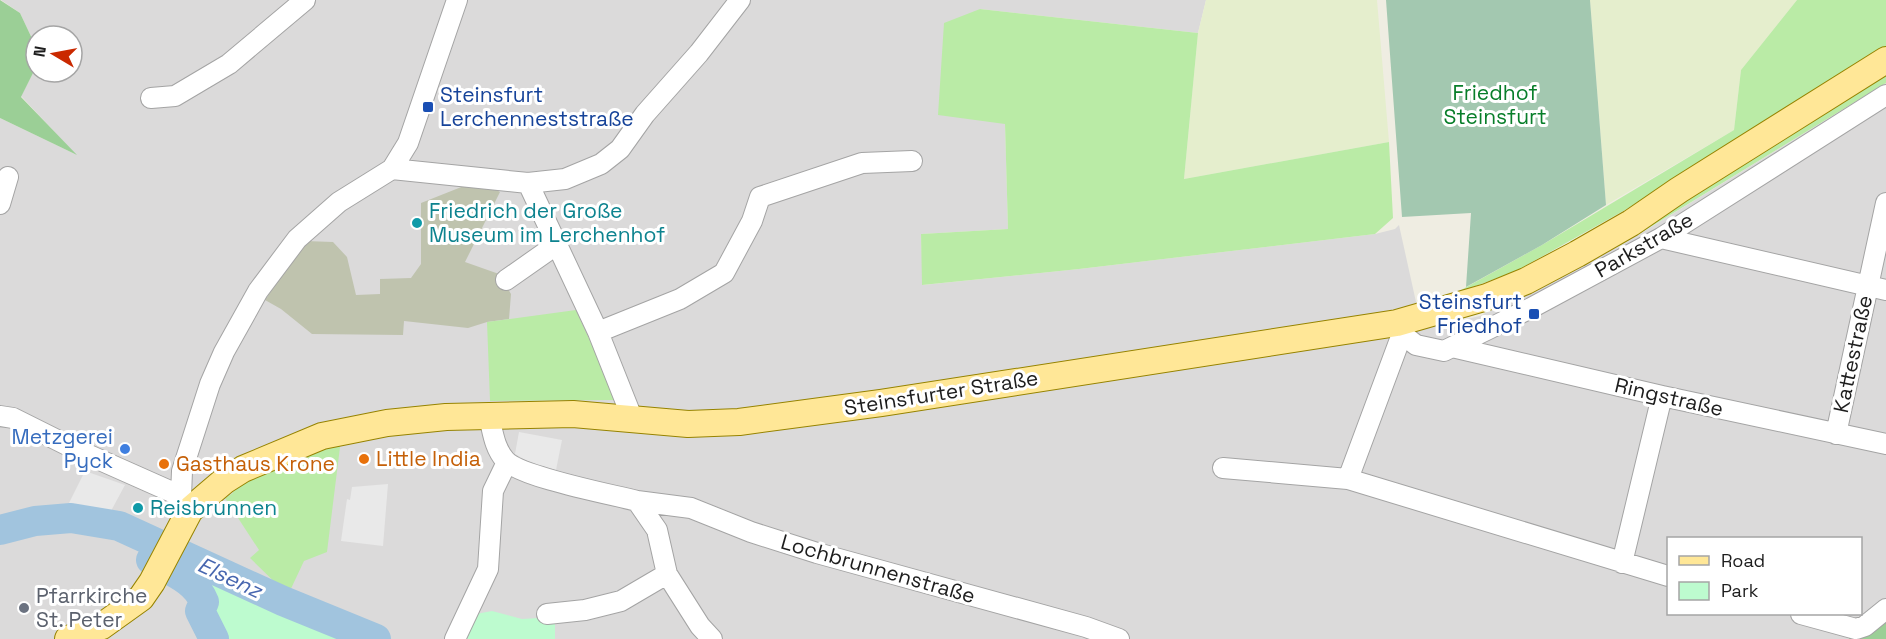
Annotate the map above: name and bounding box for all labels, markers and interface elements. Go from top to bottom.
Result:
north arrow [24,24,84,84]
text: N [28,44,51,59]
park label: Friedhof Steinsfurt [1443,79,1547,130]
place label: Steinsfurt Lerchenneststraße [440,81,634,132]
marker: Steinsfurt Lerchenneststraße [421,100,435,114]
place label: Friedrich der Große Museum im Lerchenhof [429,197,665,248]
street label: Parkstraße [1590,206,1698,284]
marker: Friedrich der Große Museum im Lerchenhof [410,216,424,230]
place label: Steinsfurt Friedhof [1419,288,1522,339]
street label: Kattestraße [1827,293,1878,415]
marker: Steinsfurt Friedhof [1527,307,1541,321]
street label: Steinsfurter Straße [842,364,1040,421]
street label: Ringstraße [1612,371,1726,422]
place label: Metzgerei Pyck [12,423,113,474]
marker: Metzgerei Pyck [118,442,132,456]
place label: Little India [376,445,481,472]
place label: Gasthaus Krone [176,450,335,477]
marker: Little India [357,452,371,466]
marker: Gasthaus Krone [157,457,171,471]
place label: Reisbrunnen [150,494,277,521]
marker: Reisbrunnen [131,501,145,515]
street label: Lochbrunnenstraße [778,528,978,609]
legend [1667,537,1862,615]
text: Road [1721,549,1765,572]
water label: Elsenz [194,550,268,605]
text: Park [1721,579,1759,602]
place label: Pfarrkirche St. Peter [36,582,147,633]
marker: Pfarrkirche St. Peter [17,601,31,615]

